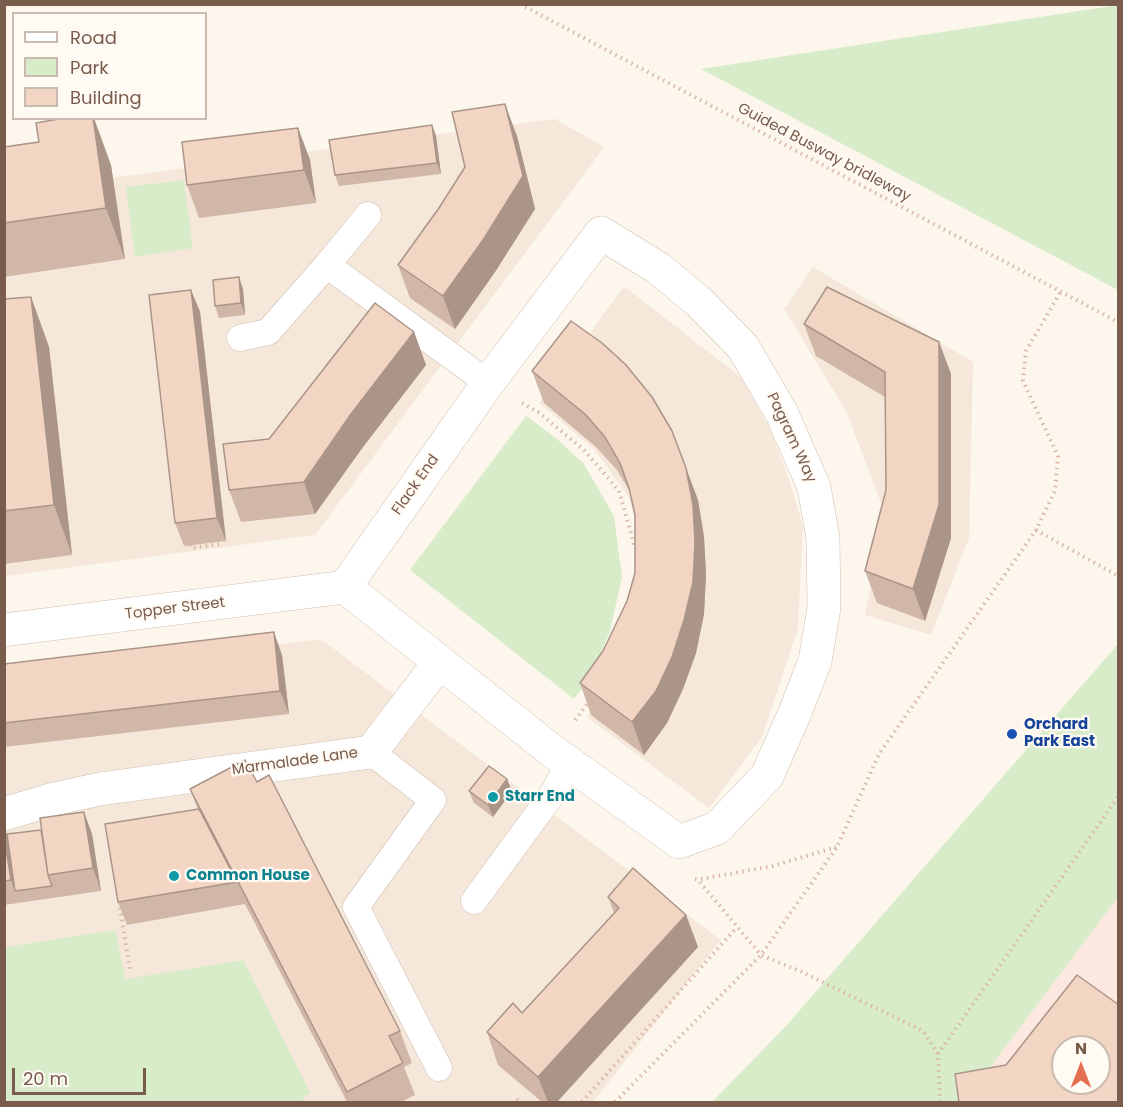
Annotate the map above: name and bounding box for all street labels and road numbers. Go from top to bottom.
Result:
street label: Guided Busway bridleway [734,100,914,206]
street label: Pagram Way [762,390,820,486]
street label: Flack End [389,451,443,519]
street label: Topper Street [124,594,226,624]
street label: Marmalade Lane [231,744,359,780]

